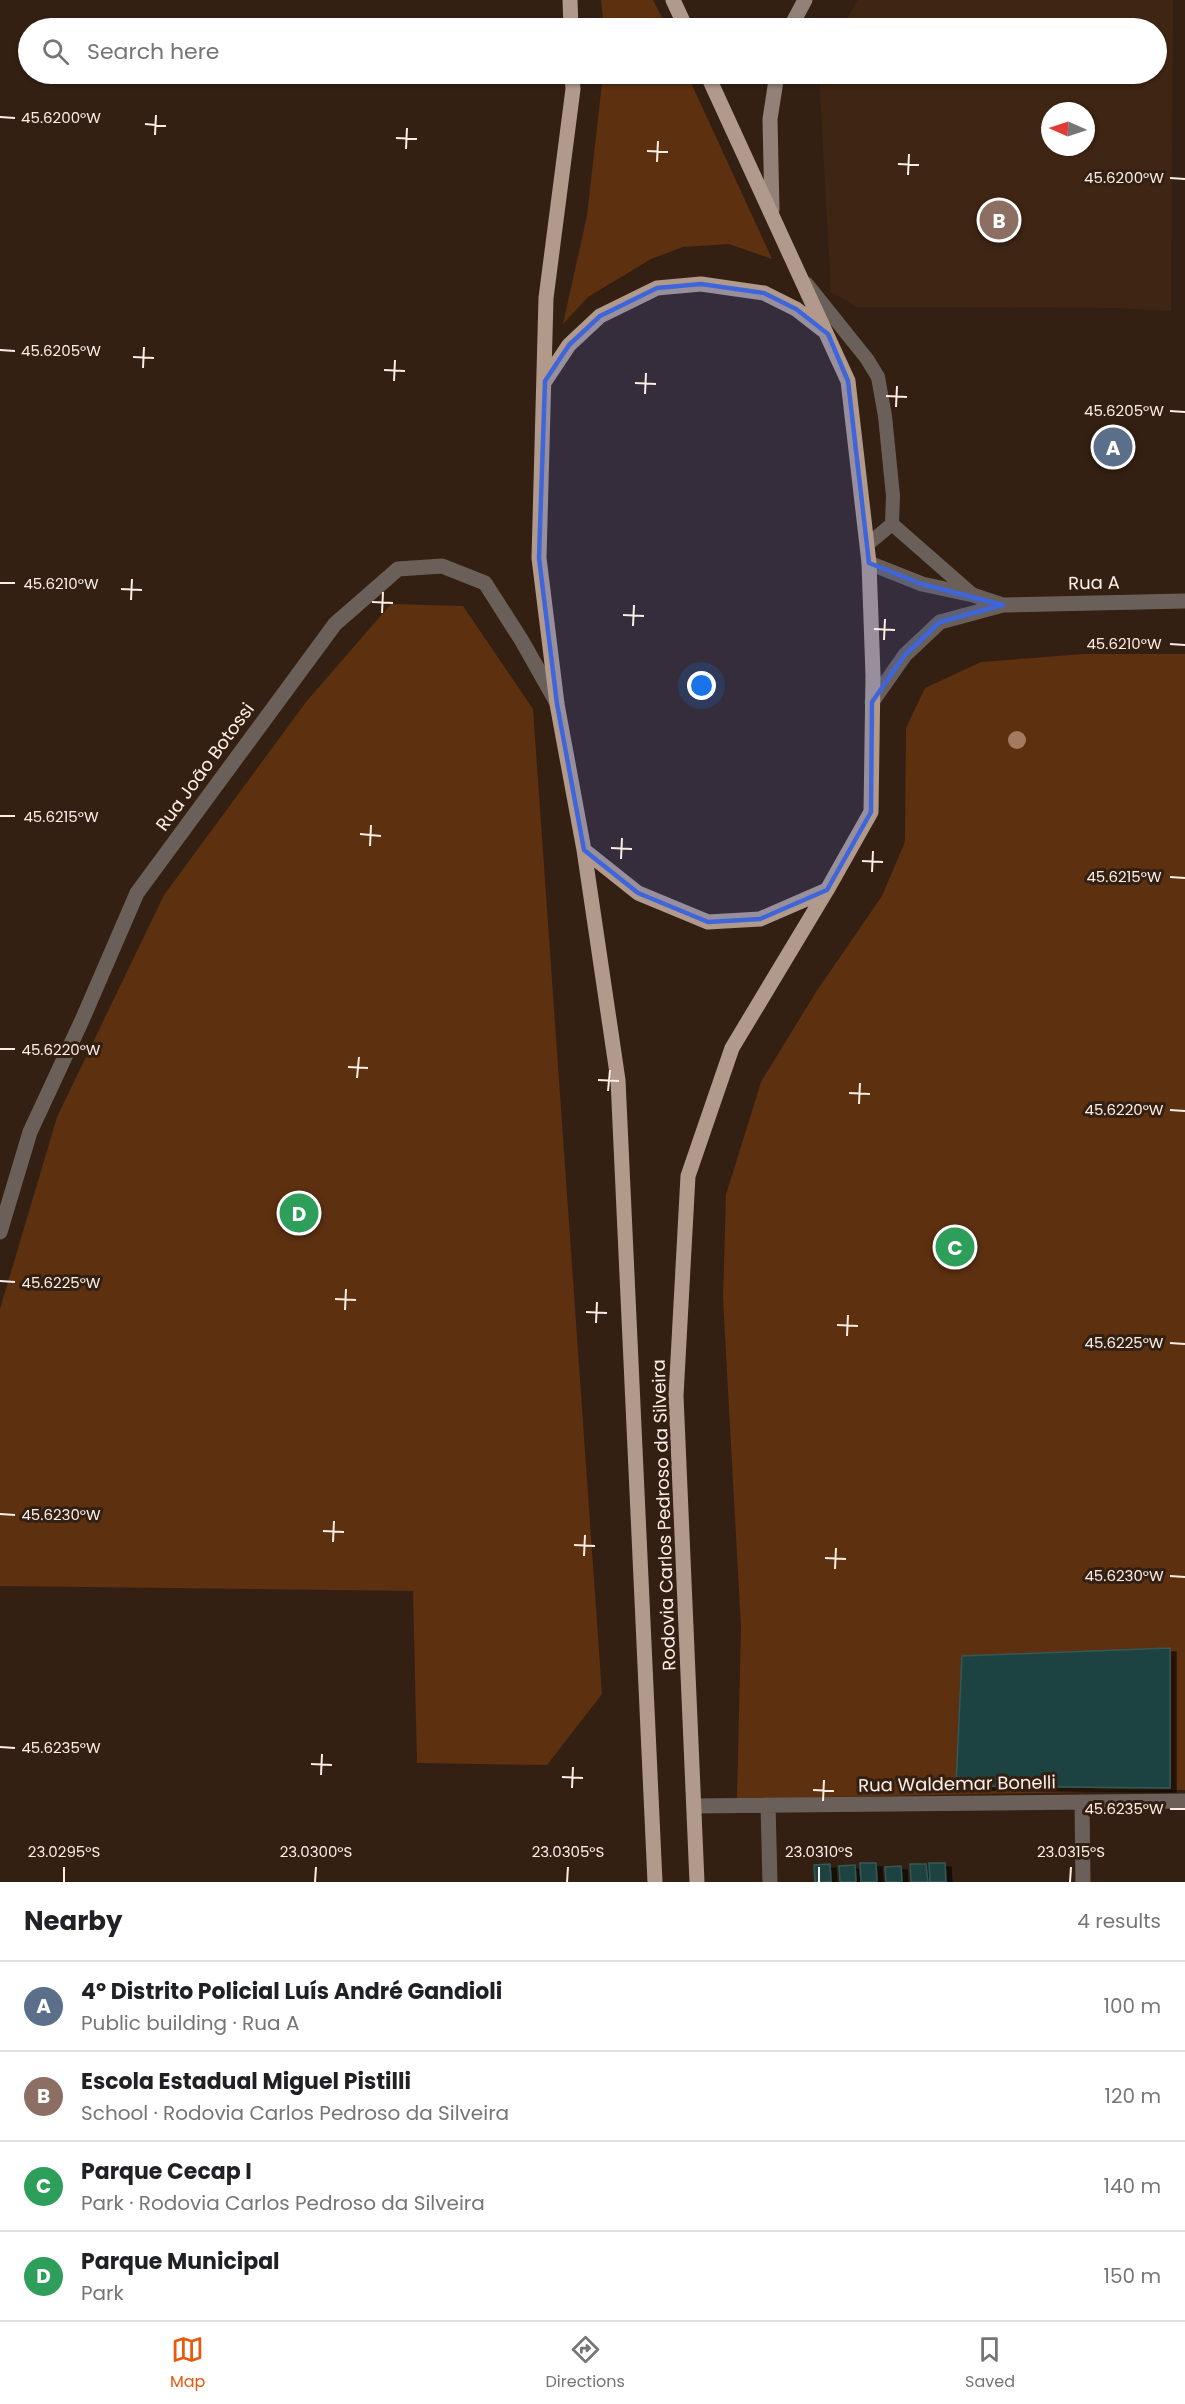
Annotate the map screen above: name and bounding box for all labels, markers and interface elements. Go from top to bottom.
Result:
search box [18,18,1167,84]
icon: search [39,35,72,68]
text: Search here [87,36,220,67]
north arrow [1041,102,1095,156]
text: 45.6200°W [21,107,101,128]
text: 45.6200°W [1084,167,1164,188]
pin: B [980,198,1018,242]
text: 45.6205°W [21,340,101,361]
text: 45.6205°W [1084,400,1164,421]
pin: A [1094,424,1132,470]
street label: Rua A [1068,570,1120,595]
text: 45.6210°W [23,573,99,594]
text: 45.6210°W [1086,633,1162,654]
your location [687,671,716,700]
street label: Rua João Botossi [150,698,260,836]
text: 45.6215°W [23,806,99,827]
text: 45.6215°W [1086,866,1162,887]
text: 45.6220°W [22,1039,101,1060]
text: 45.6220°W [1085,1099,1164,1120]
pin: D [280,1190,318,1236]
pin: C [936,1224,974,1270]
text: 45.6225°W [22,1272,101,1293]
text: 45.6225°W [1085,1332,1164,1353]
street label: Rodovia Carlos Pedroso da Silveira [646,1359,681,1671]
text: 45.6230°W [21,1504,101,1525]
text: 45.6230°W [1084,1565,1164,1586]
text: 45.6235°W [21,1737,101,1758]
street label: Rua Waldemar Bonelli [858,1769,1056,1798]
text: 45.6235°W [1084,1798,1164,1819]
text: 23.0295°S [28,1841,100,1862]
text: 23.0300°S [280,1841,352,1862]
text: 23.0305°S [532,1841,604,1862]
text: 23.0310°S [785,1841,853,1862]
text: 23.0315°S [1037,1841,1105,1862]
text: Nearby [24,1903,122,1939]
text: 4 results [1077,1907,1161,1935]
text: 4º Distrito Policial Luís André Gandioli [81,1976,502,2007]
text: A [36,1992,51,2020]
text: 100 m [1104,1992,1161,2020]
text: Public building · Rua A [81,2009,299,2037]
text: Escola Estadual Miguel Pistilli [81,2066,411,2097]
text: B [37,2082,50,2110]
text: 120 m [1105,2082,1161,2110]
text: School · Rodovia Carlos Pedroso da Silveira [81,2099,509,2127]
text: Parque Cecap I [81,2156,252,2187]
text: C [36,2172,51,2200]
text: 140 m [1104,2172,1161,2200]
text: Park · Rodovia Carlos Pedroso da Silveira [81,2189,485,2217]
text: Parque Municipal [81,2246,280,2277]
text: D [36,2262,51,2290]
text: 150 m [1104,2262,1161,2290]
text: Park [81,2279,124,2307]
tab: Map [170,2333,205,2394]
tab: Directions [546,2333,625,2394]
tab: Saved [965,2333,1015,2394]

